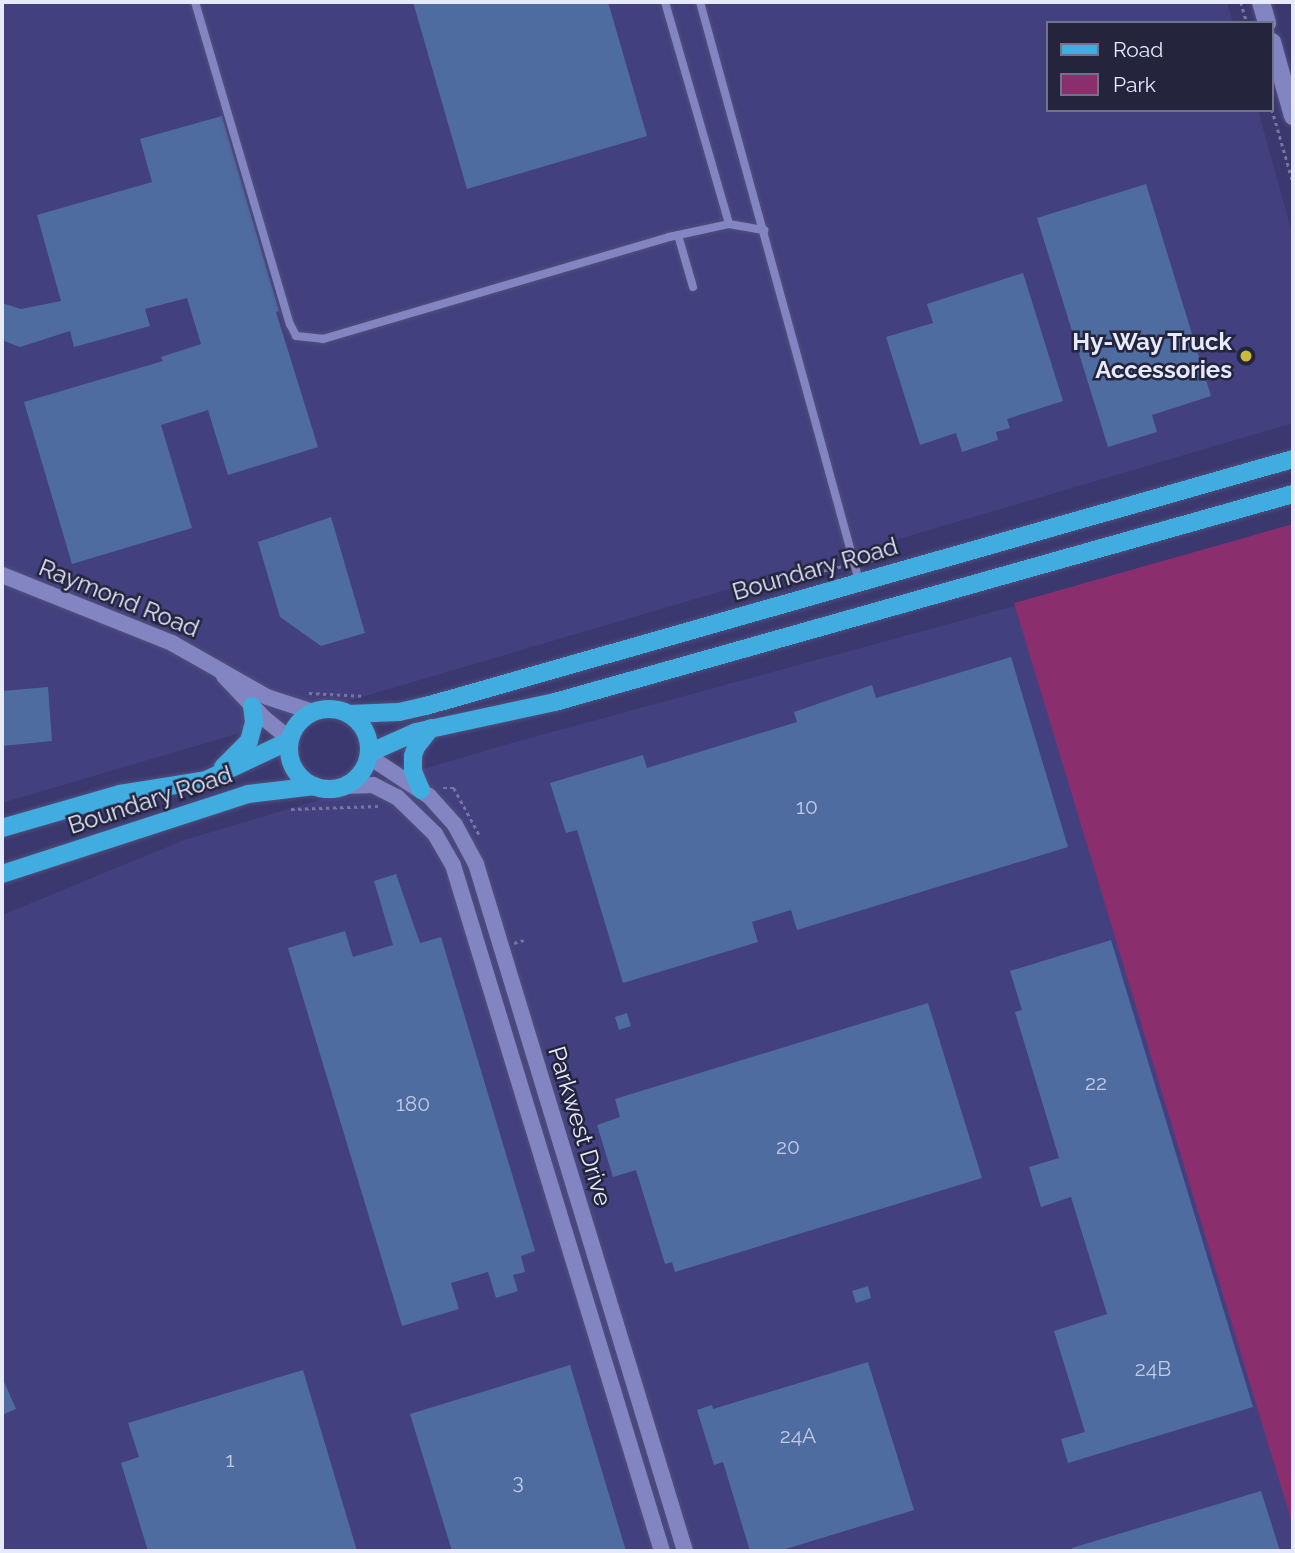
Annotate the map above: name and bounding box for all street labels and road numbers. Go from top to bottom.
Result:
street label: Boundary Road [729,532,901,606]
street label: Raymond Road [35,553,203,643]
street label: Boundary Road [64,760,236,840]
street label: Parkwest Drive [542,1043,618,1209]

